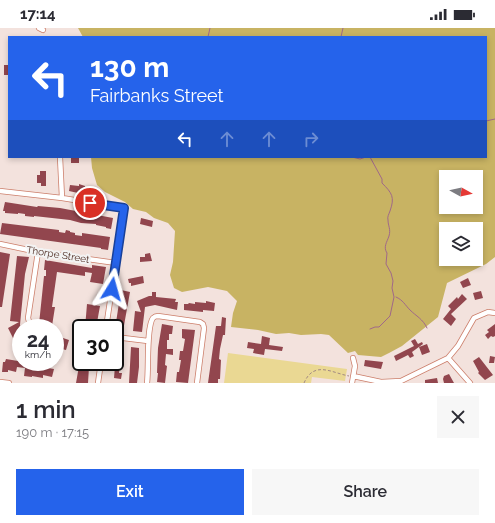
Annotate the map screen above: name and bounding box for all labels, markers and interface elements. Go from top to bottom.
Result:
text: 17:14 [20,5,56,23]
text: 130 m [90,51,169,84]
icon: left [24,52,76,104]
text: Fairbanks Street [90,85,224,106]
icon: left [174,128,196,150]
icon: ahead [216,128,238,150]
icon: ahead [258,128,280,150]
icon: right [300,128,322,150]
north arrow [439,170,483,214]
map controls [439,170,483,266]
pin [73,186,107,220]
icon: arrive [79,192,101,214]
button: layers [439,222,483,266]
street label: Thorpe Street [26,244,91,265]
position arrow [91,268,133,310]
speed limit sign: 30 [72,319,124,371]
text: 24 [27,328,49,352]
text: km/h [25,349,51,360]
text: 1 min [16,395,76,424]
button: close [437,396,479,438]
text: 190 m · 17:15 [16,425,89,440]
button: Exit [16,469,244,515]
button: Share [252,469,479,515]

